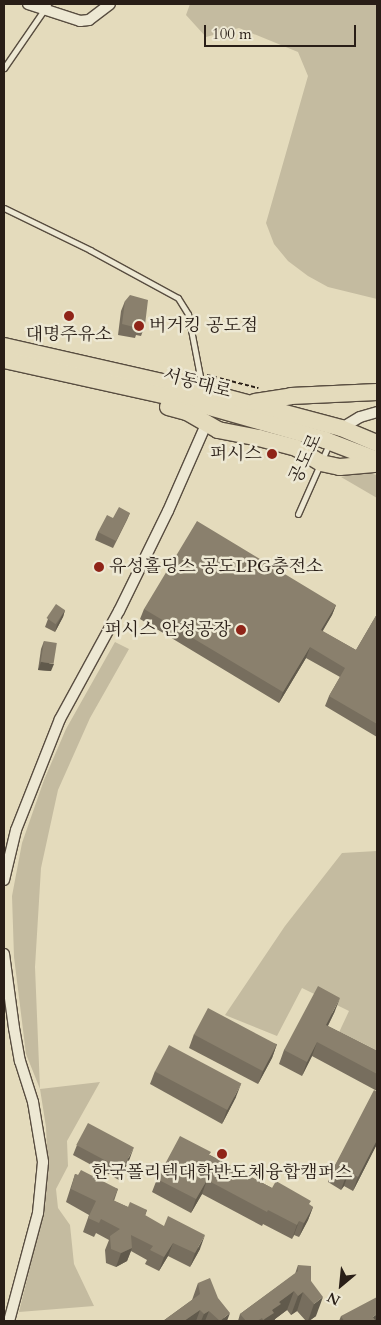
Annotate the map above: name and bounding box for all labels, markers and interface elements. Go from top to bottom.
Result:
scale bar [206,15,358,47]
text: 100 m [212,24,252,44]
marker: 대명주유소 [63,310,75,322]
place label: 버거킹 공도점 [149,315,258,337]
marker: 버거킹 공도점 [133,320,145,332]
place label: 대명주유소 [26,324,112,346]
street label: 서동대로 [161,365,233,403]
street label: 공도로 [285,431,327,487]
place label: 퍼시스 [210,443,262,465]
marker: 퍼시스 [266,448,278,460]
place label: 유성홀딩스 공도LPG충전소 [109,556,323,578]
marker: 유성홀딩스 공도LPG충전소 [93,561,105,573]
place label: 퍼시스 안성공장 [104,619,231,641]
marker: 퍼시스 안성공장 [235,624,247,636]
marker: 한국폴리텍대학반도체융합캠퍼스 [216,1148,228,1160]
place label: 한국폴리텍대학반도체융합캠퍼스 [92,1162,352,1184]
north arrow [316,1260,366,1310]
text: N [324,1287,344,1310]

